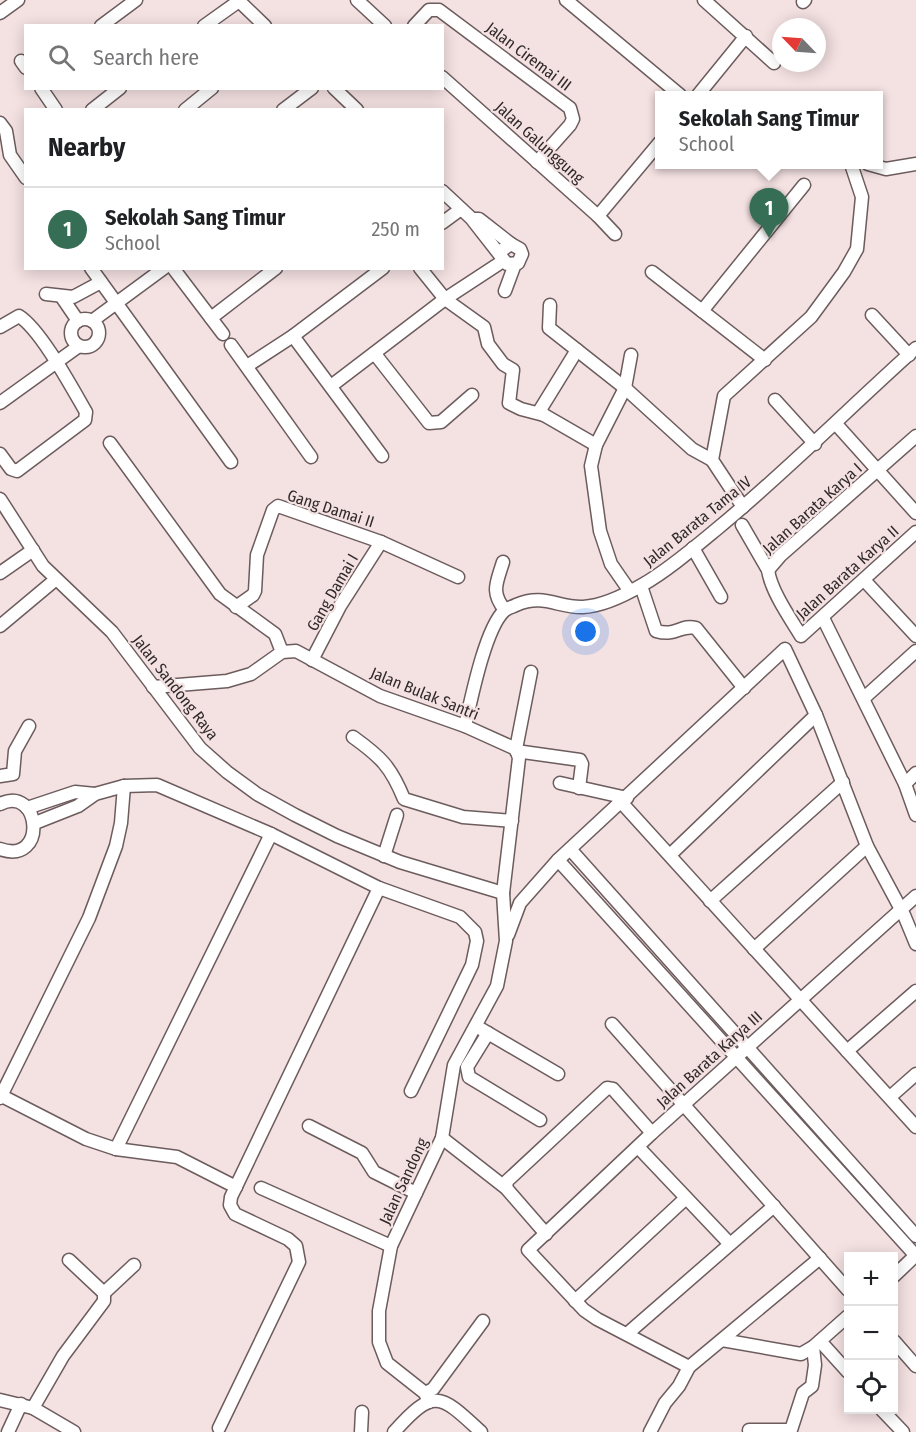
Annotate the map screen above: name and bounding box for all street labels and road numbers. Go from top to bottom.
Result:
street label: Jalan Ciremai III [482,18,575,95]
street label: Jalan Galunggung [491,97,588,188]
street label: Jalan Barata Karya I [759,459,866,558]
street label: Jalan Barata Tama IV [640,472,756,571]
street label: Gang Damai II [285,486,377,531]
street label: Jalan Barata Karya II [792,521,902,623]
street label: Gang Damai I [303,550,362,634]
street label: Jalan Sandong Raya [129,631,223,744]
street label: Jalan Bulak Santri [368,663,482,724]
street label: Jalan Barata Karya III [653,1007,766,1112]
street label: Jalan Sandong [375,1134,432,1228]

